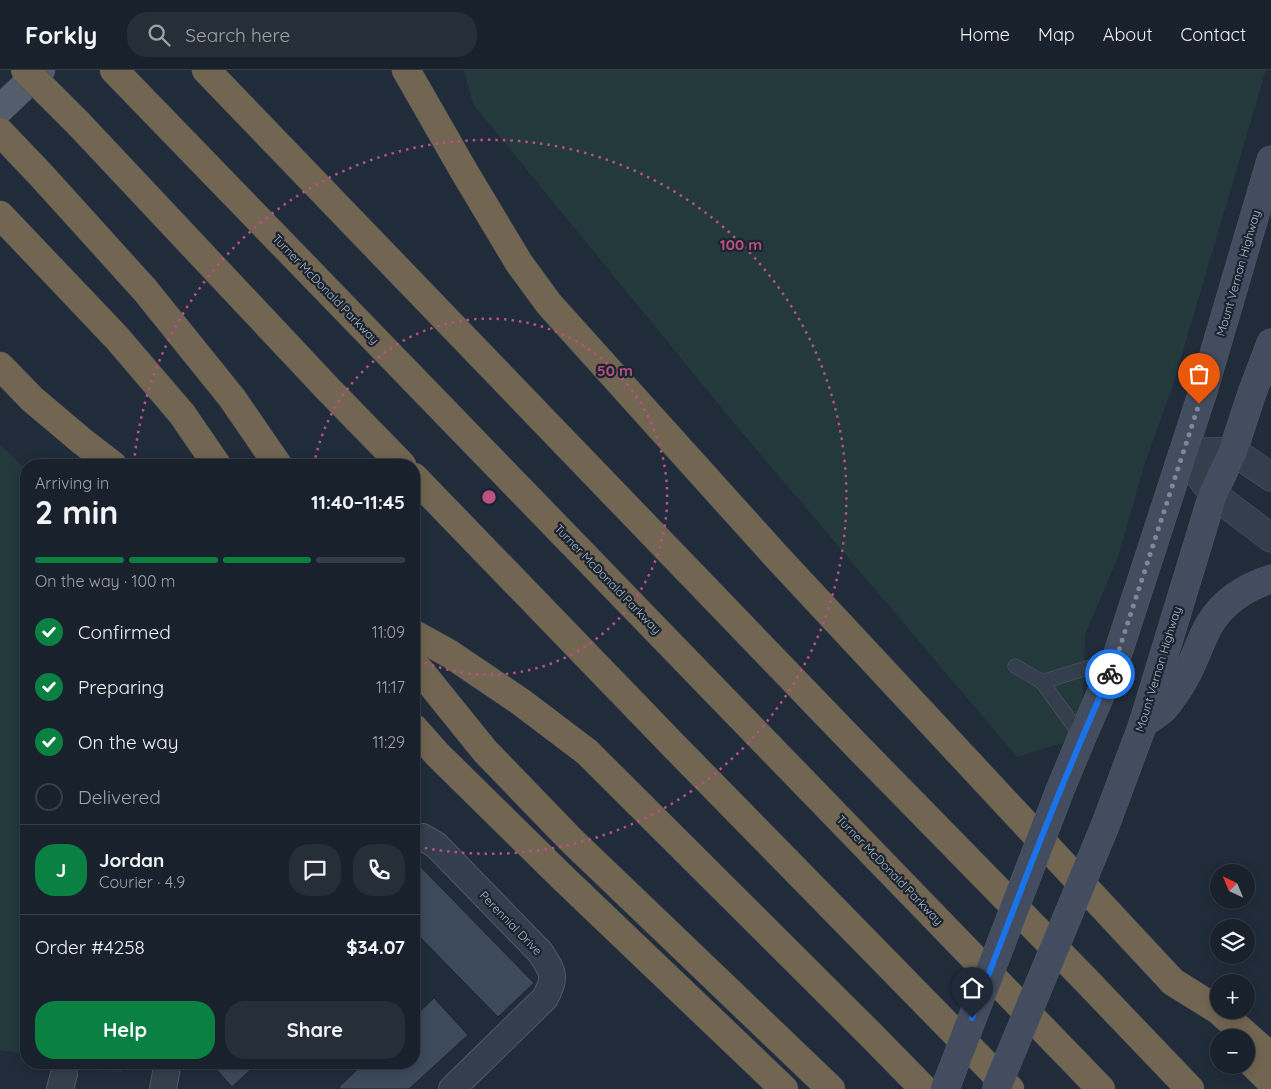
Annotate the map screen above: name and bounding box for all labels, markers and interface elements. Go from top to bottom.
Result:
search box [127,12,477,57]
text: Forkly [25,20,97,50]
icon: search [145,21,173,49]
text: Search here [185,23,290,47]
text: Home [960,23,1010,46]
text: Map [1038,23,1075,46]
text: About [1103,23,1153,46]
text: Contact [1181,23,1246,46]
street label: Mount Vernon Highway [1213,208,1263,338]
street label: Turner McDonald Parkway [270,231,382,347]
text: 100 m [720,235,762,254]
pin [1178,353,1220,404]
icon: bag [1185,360,1213,388]
text: 50 m [597,361,633,380]
text: Arriving in [35,473,109,493]
centre of rings [480,488,498,506]
text: 11:40–11:45 [311,490,405,514]
text: 2 min [35,492,118,532]
street label: Turner McDonald Parkway [552,521,664,637]
text: On the way · 100 m [35,571,175,591]
street label: Mount Vernon Highway [1132,604,1184,734]
icon: check [35,618,63,646]
text: Confirmed [78,620,171,644]
text: 11:09 [372,622,405,642]
courier [1085,649,1135,699]
icon: bike [1096,660,1124,688]
icon: check [35,673,63,701]
text: Preparing [78,675,164,699]
text: 11:17 [376,677,405,697]
icon: check [35,728,63,756]
text: On the way [78,730,179,754]
text: 11:29 [372,732,405,752]
text: Delivered [78,785,161,809]
street label: Turner McDonald Parkway [834,812,946,928]
button: chat [289,844,341,896]
button: phone [353,844,405,896]
text: Jordan [99,848,164,872]
text: J [56,858,66,882]
north arrow [1210,864,1255,909]
map controls [1210,864,1255,1074]
text: Courier · 4.9 [99,872,185,892]
street label: Perennial Drive [477,888,546,958]
button: layers [1210,919,1255,964]
text: Order #4258 [35,935,145,959]
text: $34.07 [346,935,405,959]
pin [951,967,993,1018]
icon: home [958,974,986,1002]
button: + [1210,974,1255,1019]
button: Help [35,1001,215,1059]
button: Share [225,1001,405,1059]
button: − [1210,1029,1255,1074]

